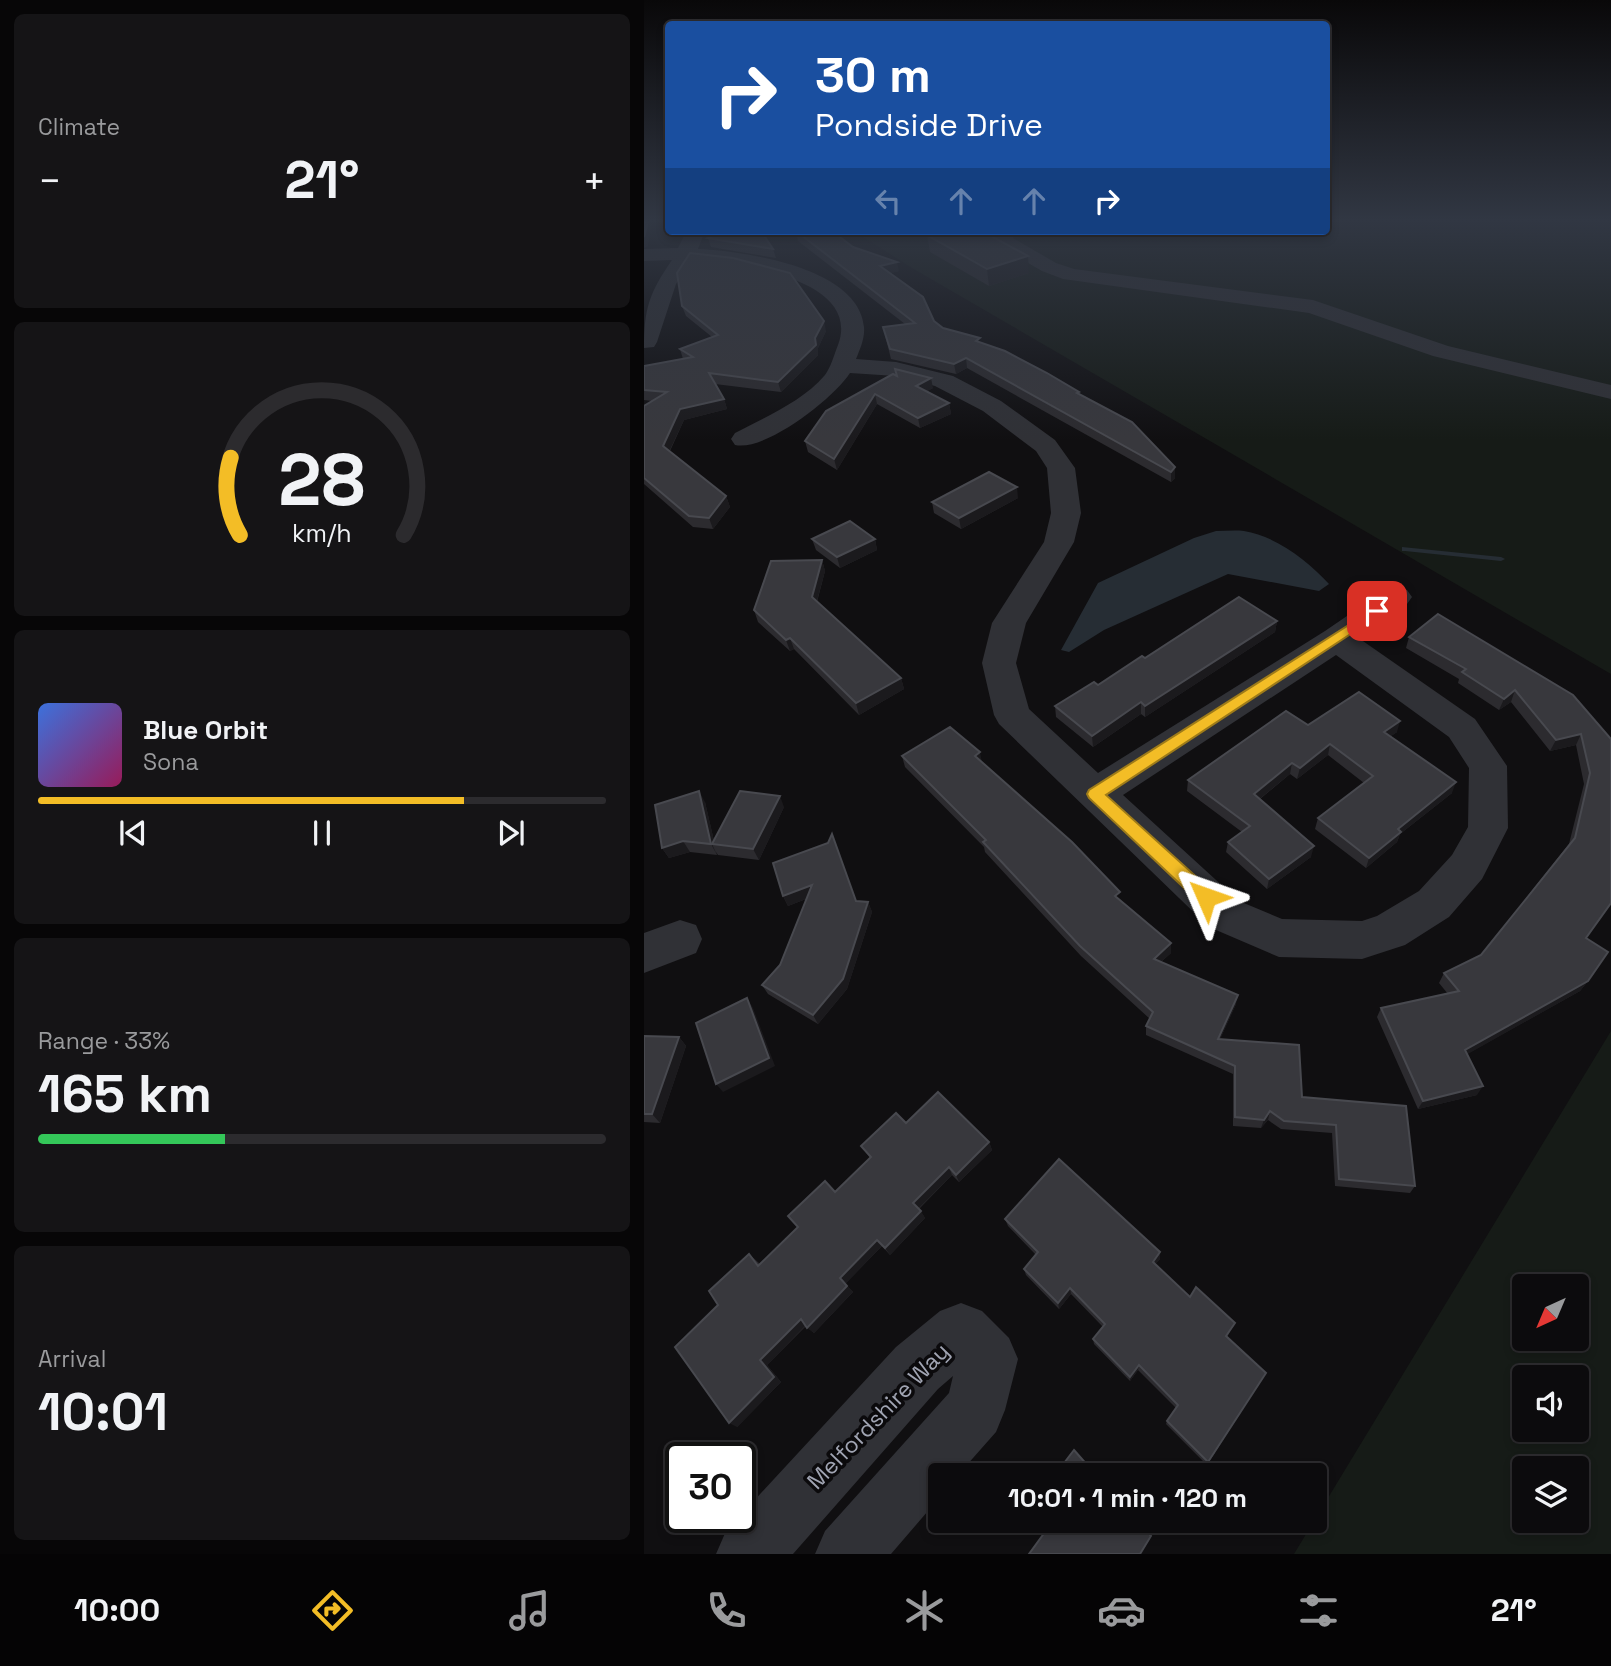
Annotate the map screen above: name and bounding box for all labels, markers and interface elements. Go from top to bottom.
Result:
text: 30 m [815,44,931,106]
icon: right [700,49,791,140]
text: Pondside Drive [815,105,1043,145]
text: Climate [38,112,120,142]
text: 21° [285,147,359,213]
text: − [38,157,62,205]
text: + [582,157,606,205]
icon: left [869,182,907,220]
icon: ahead [942,182,980,220]
icon: ahead [1015,182,1053,220]
icon: right [1088,182,1126,220]
text: 28 [279,433,365,526]
text: km/h [292,517,352,549]
pin [1347,581,1407,641]
icon: arrive [1358,592,1396,630]
text: Blue Orbit [143,713,268,747]
text: Sona [143,747,199,777]
icon: previous [114,814,152,852]
icon: pause [303,814,341,852]
icon: next [492,814,530,852]
position arrow [1169,860,1243,934]
text: Range · 33% [38,1026,170,1056]
text: 165 km [38,1061,212,1127]
north arrow [1512,1274,1589,1351]
map controls [1512,1274,1589,1533]
street label: Melfordshire Way [800,1336,956,1496]
text: Arrival [38,1344,106,1374]
button: sound [1512,1365,1589,1442]
text: 10:01 [38,1379,168,1445]
speed limit sign: 30 [665,1442,756,1533]
button: layers [1512,1456,1589,1533]
text: 10:01 · 1 min · 120 m [1008,1481,1247,1515]
icon: directions [308,1586,357,1635]
icon: music [505,1586,554,1635]
icon: phone [702,1586,751,1635]
icon: climate [900,1586,949,1635]
icon: car [1097,1586,1146,1635]
icon: filters [1294,1586,1343,1635]
text: 10:00 [74,1590,160,1630]
text: 21° [1491,1590,1537,1630]

